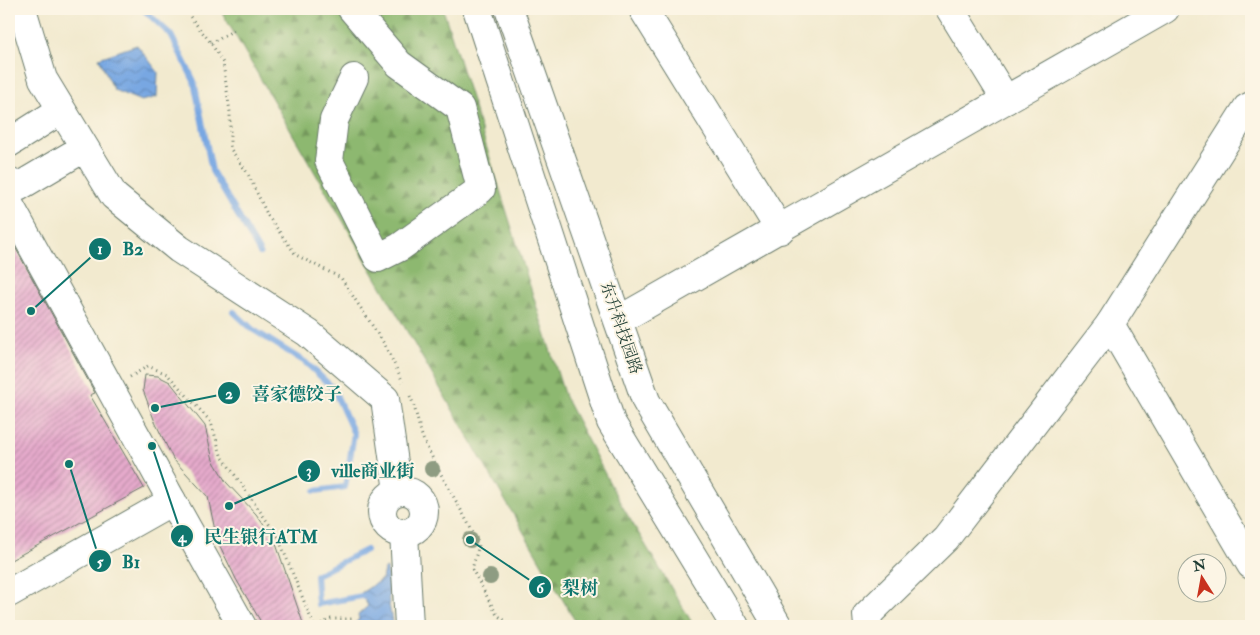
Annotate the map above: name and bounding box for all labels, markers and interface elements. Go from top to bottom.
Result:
callout: B2 [88,232,154,265]
text: B2 [123,238,143,261]
text: 1 [97,240,103,259]
street label: 东升科技园路 [596,279,646,377]
callout: 喜家德饺子 [217,377,352,410]
text: 喜家德饺子 [252,383,342,406]
text: 2 [225,385,233,404]
callout: ville商业街 [297,454,425,487]
text: ville商业街 [330,460,415,483]
text: 3 [306,462,312,481]
callout: 民生银行ATM [170,520,328,553]
text: 民生银行ATM [204,526,318,549]
text: 4 [177,528,187,547]
callout: B1 [87,545,150,578]
text: B1 [122,551,140,574]
north arrow [1178,552,1228,602]
text: 5 [97,553,104,572]
text: N [1191,556,1208,575]
callout: 梨树 [527,571,608,604]
text: 梨树 [562,577,598,600]
text: 6 [536,579,545,598]

